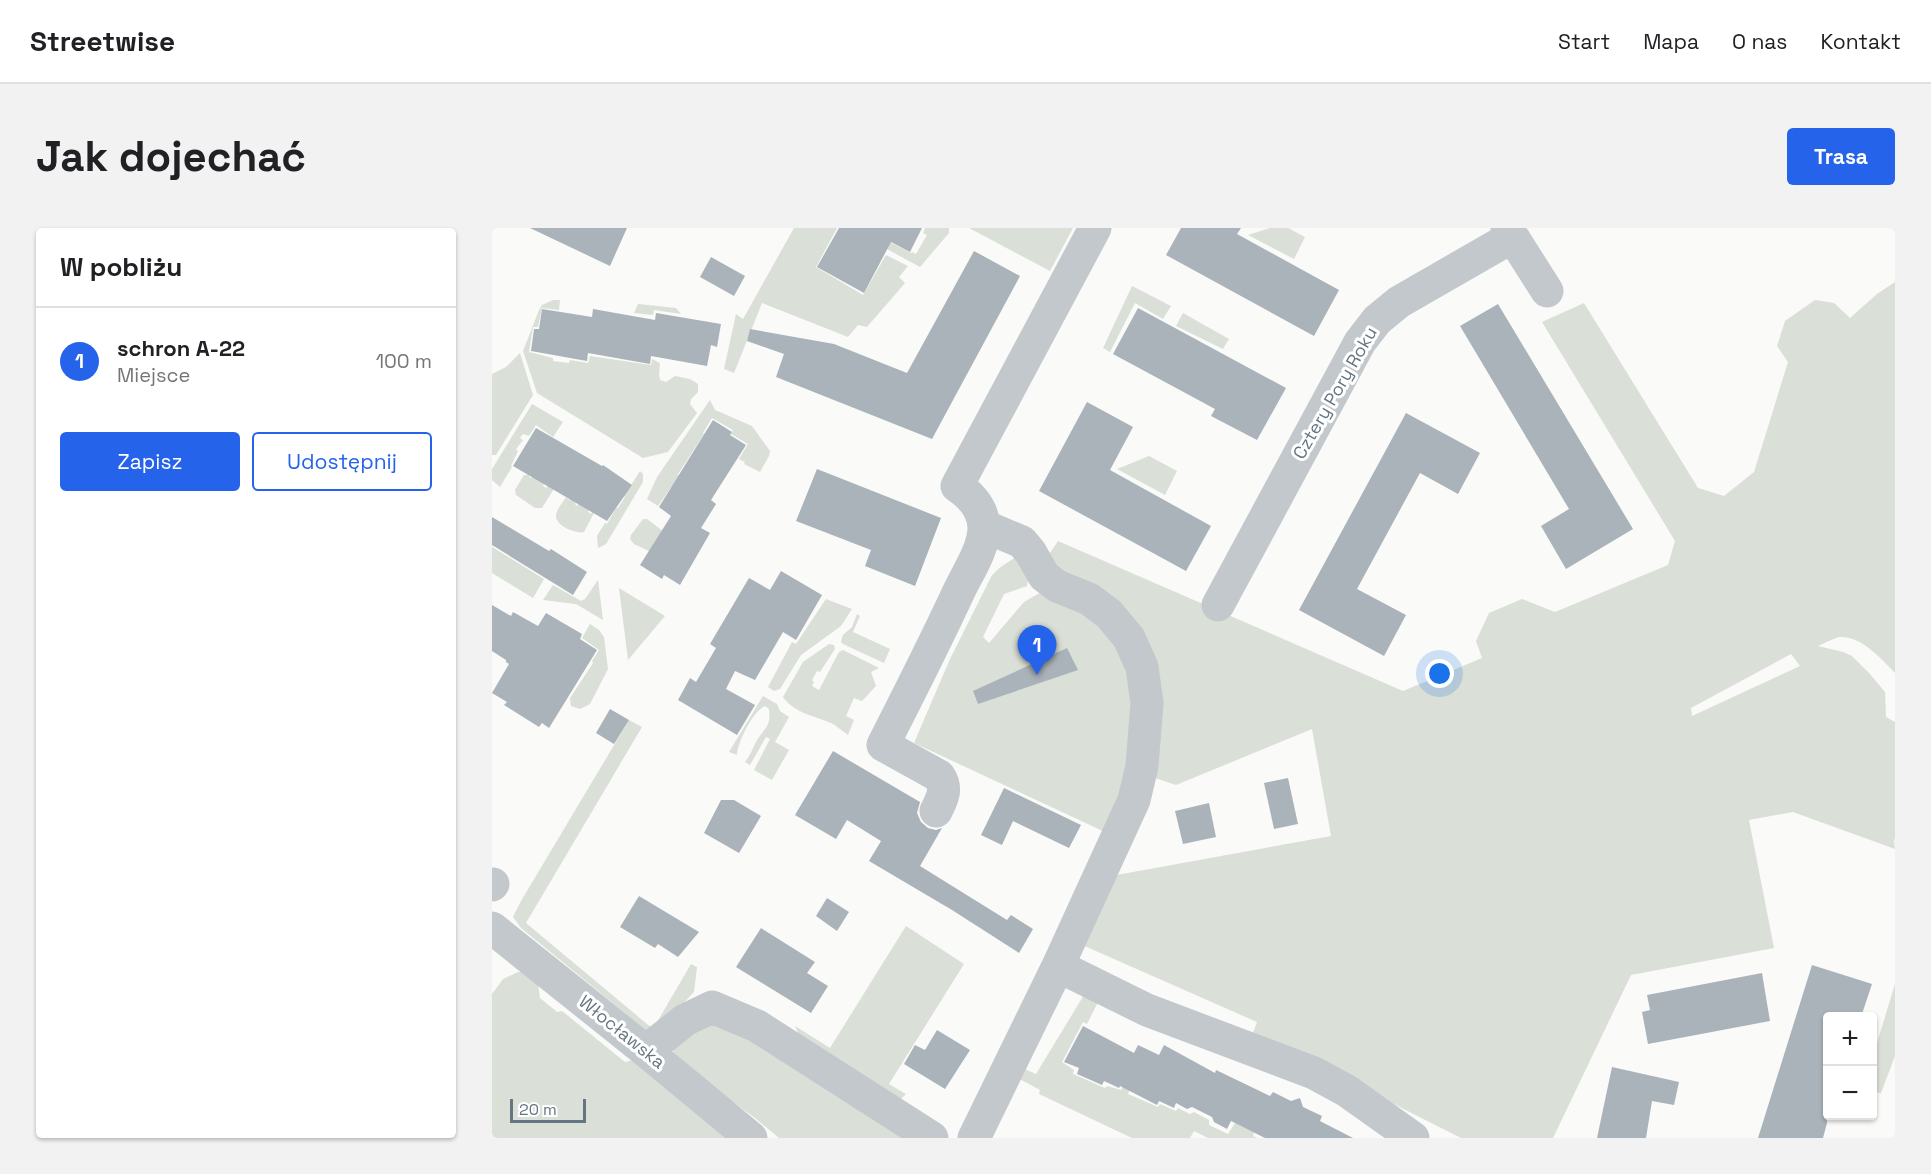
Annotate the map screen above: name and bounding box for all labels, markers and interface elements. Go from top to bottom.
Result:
text: Streetwise [30,23,175,59]
text: Start [1558,28,1610,55]
text: Mapa [1643,28,1699,55]
text: O nas [1732,28,1787,55]
text: Kontakt [1820,28,1901,55]
button: Trasa [1787,128,1895,185]
text: Jak dojechać [36,130,306,183]
text: W pobliżu [60,250,182,284]
street label: Cztery Pory Roku [1287,322,1382,463]
text: schron A-22 [117,334,245,362]
text: 1 [75,348,84,374]
text: 100 m [376,348,432,374]
text: Miejsce [117,362,190,388]
button: Zapisz [60,432,240,491]
button: Udostępnij [252,432,432,491]
pin: 1 [1018,626,1056,675]
your location [1425,659,1454,688]
street label: Włocławska [574,990,670,1073]
map controls [1823,1012,1877,1120]
button: + [1823,1012,1877,1066]
button: − [1823,1066,1877,1120]
scale bar [510,1096,586,1124]
text: 20 m [519,1099,557,1120]

